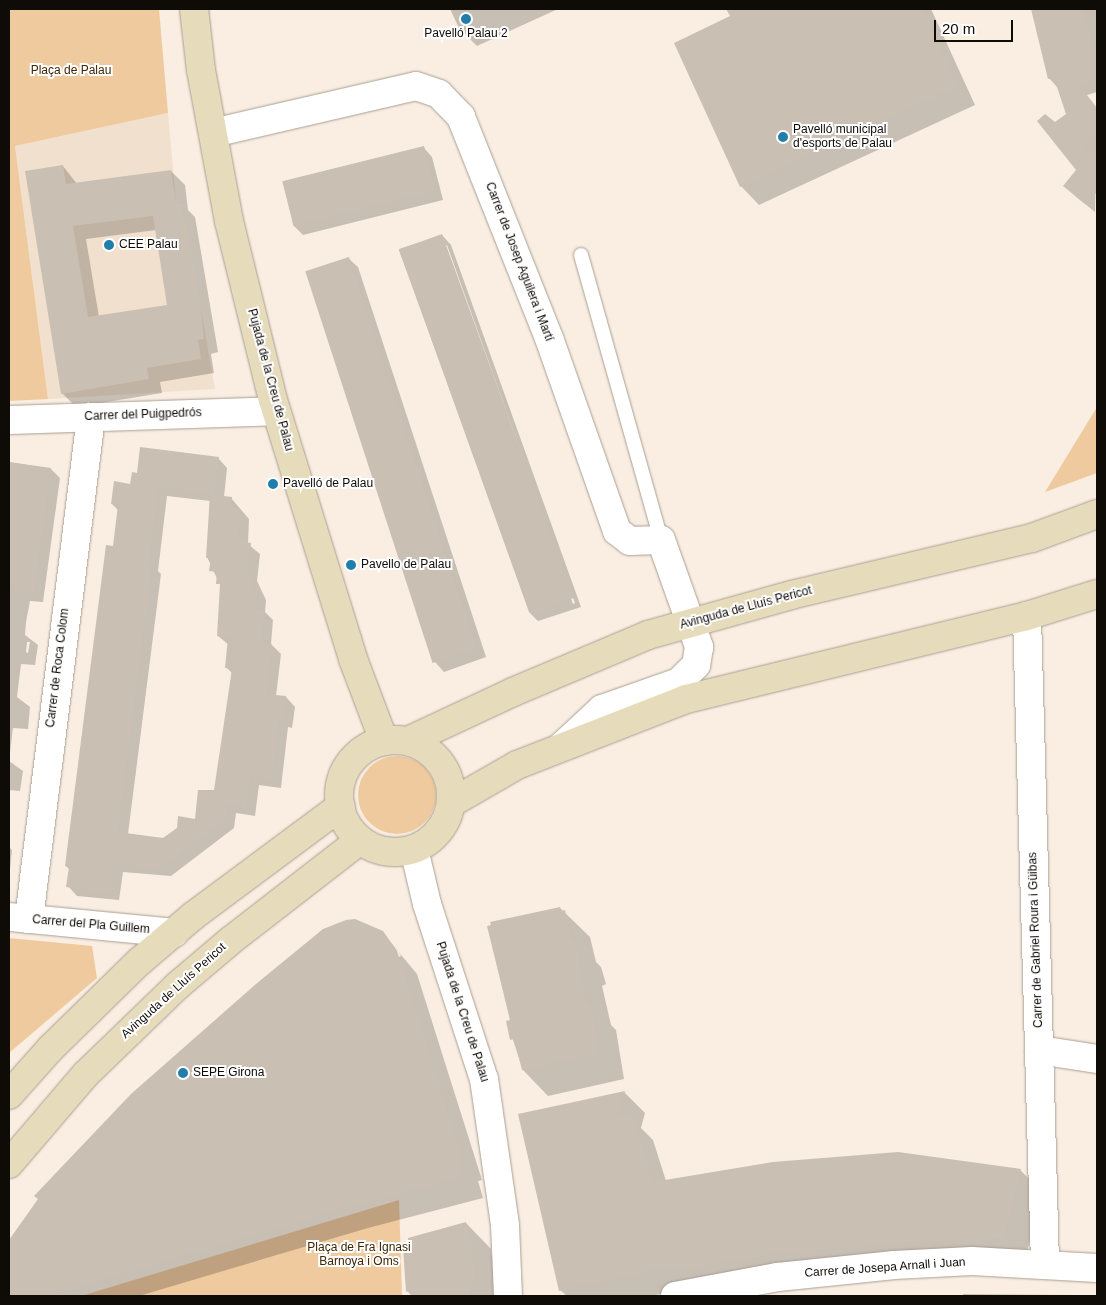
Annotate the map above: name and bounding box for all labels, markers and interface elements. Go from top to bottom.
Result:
scale bar [936,10,1015,42]
marker: Pavelló Palau 2 [460,13,472,25]
text: 20 m [942,20,975,37]
place label: Pavelló Palau 2 [424,27,508,41]
park label: Plaça de Palau [31,64,111,78]
place label: Pavelló municipal d'esports de Palau [793,123,892,151]
marker: Pavelló municipal d'esports de Palau [777,131,789,143]
street label: Carrer de Josep Aguilera i Martí [482,180,556,344]
place label: CEE Palau [119,238,178,252]
marker: CEE Palau [103,239,115,251]
street label: Pujada de la Creu de Palau [244,307,296,453]
street label: Carrer del Puigpedrós [84,406,202,424]
place label: Pavelló de Palau [283,477,373,491]
marker: Pavelló de Palau [267,478,279,490]
place label: Pavello de Palau [361,558,451,572]
marker: Pavello de Palau [345,559,357,571]
street label: Avinguda de Lluís Pericot [679,583,813,633]
street label: Carrer de Roca Colom [44,608,72,728]
street label: Carrer de Gabriel Roura i Güibas [1026,852,1046,1028]
street label: Carrer del Pla Guillem [32,913,150,937]
street label: Avinguda de Lluís Pericot [119,940,229,1042]
street label: Pujada de la Creu de Palau [432,940,492,1084]
place label: SEPE Girona [193,1066,264,1080]
marker: SEPE Girona [177,1067,189,1079]
park label: Plaça de Fra Ignasi Barnoya i Oms [307,1241,411,1269]
street label: Carrer de Josepa Arnall i Juan [804,1255,966,1281]

